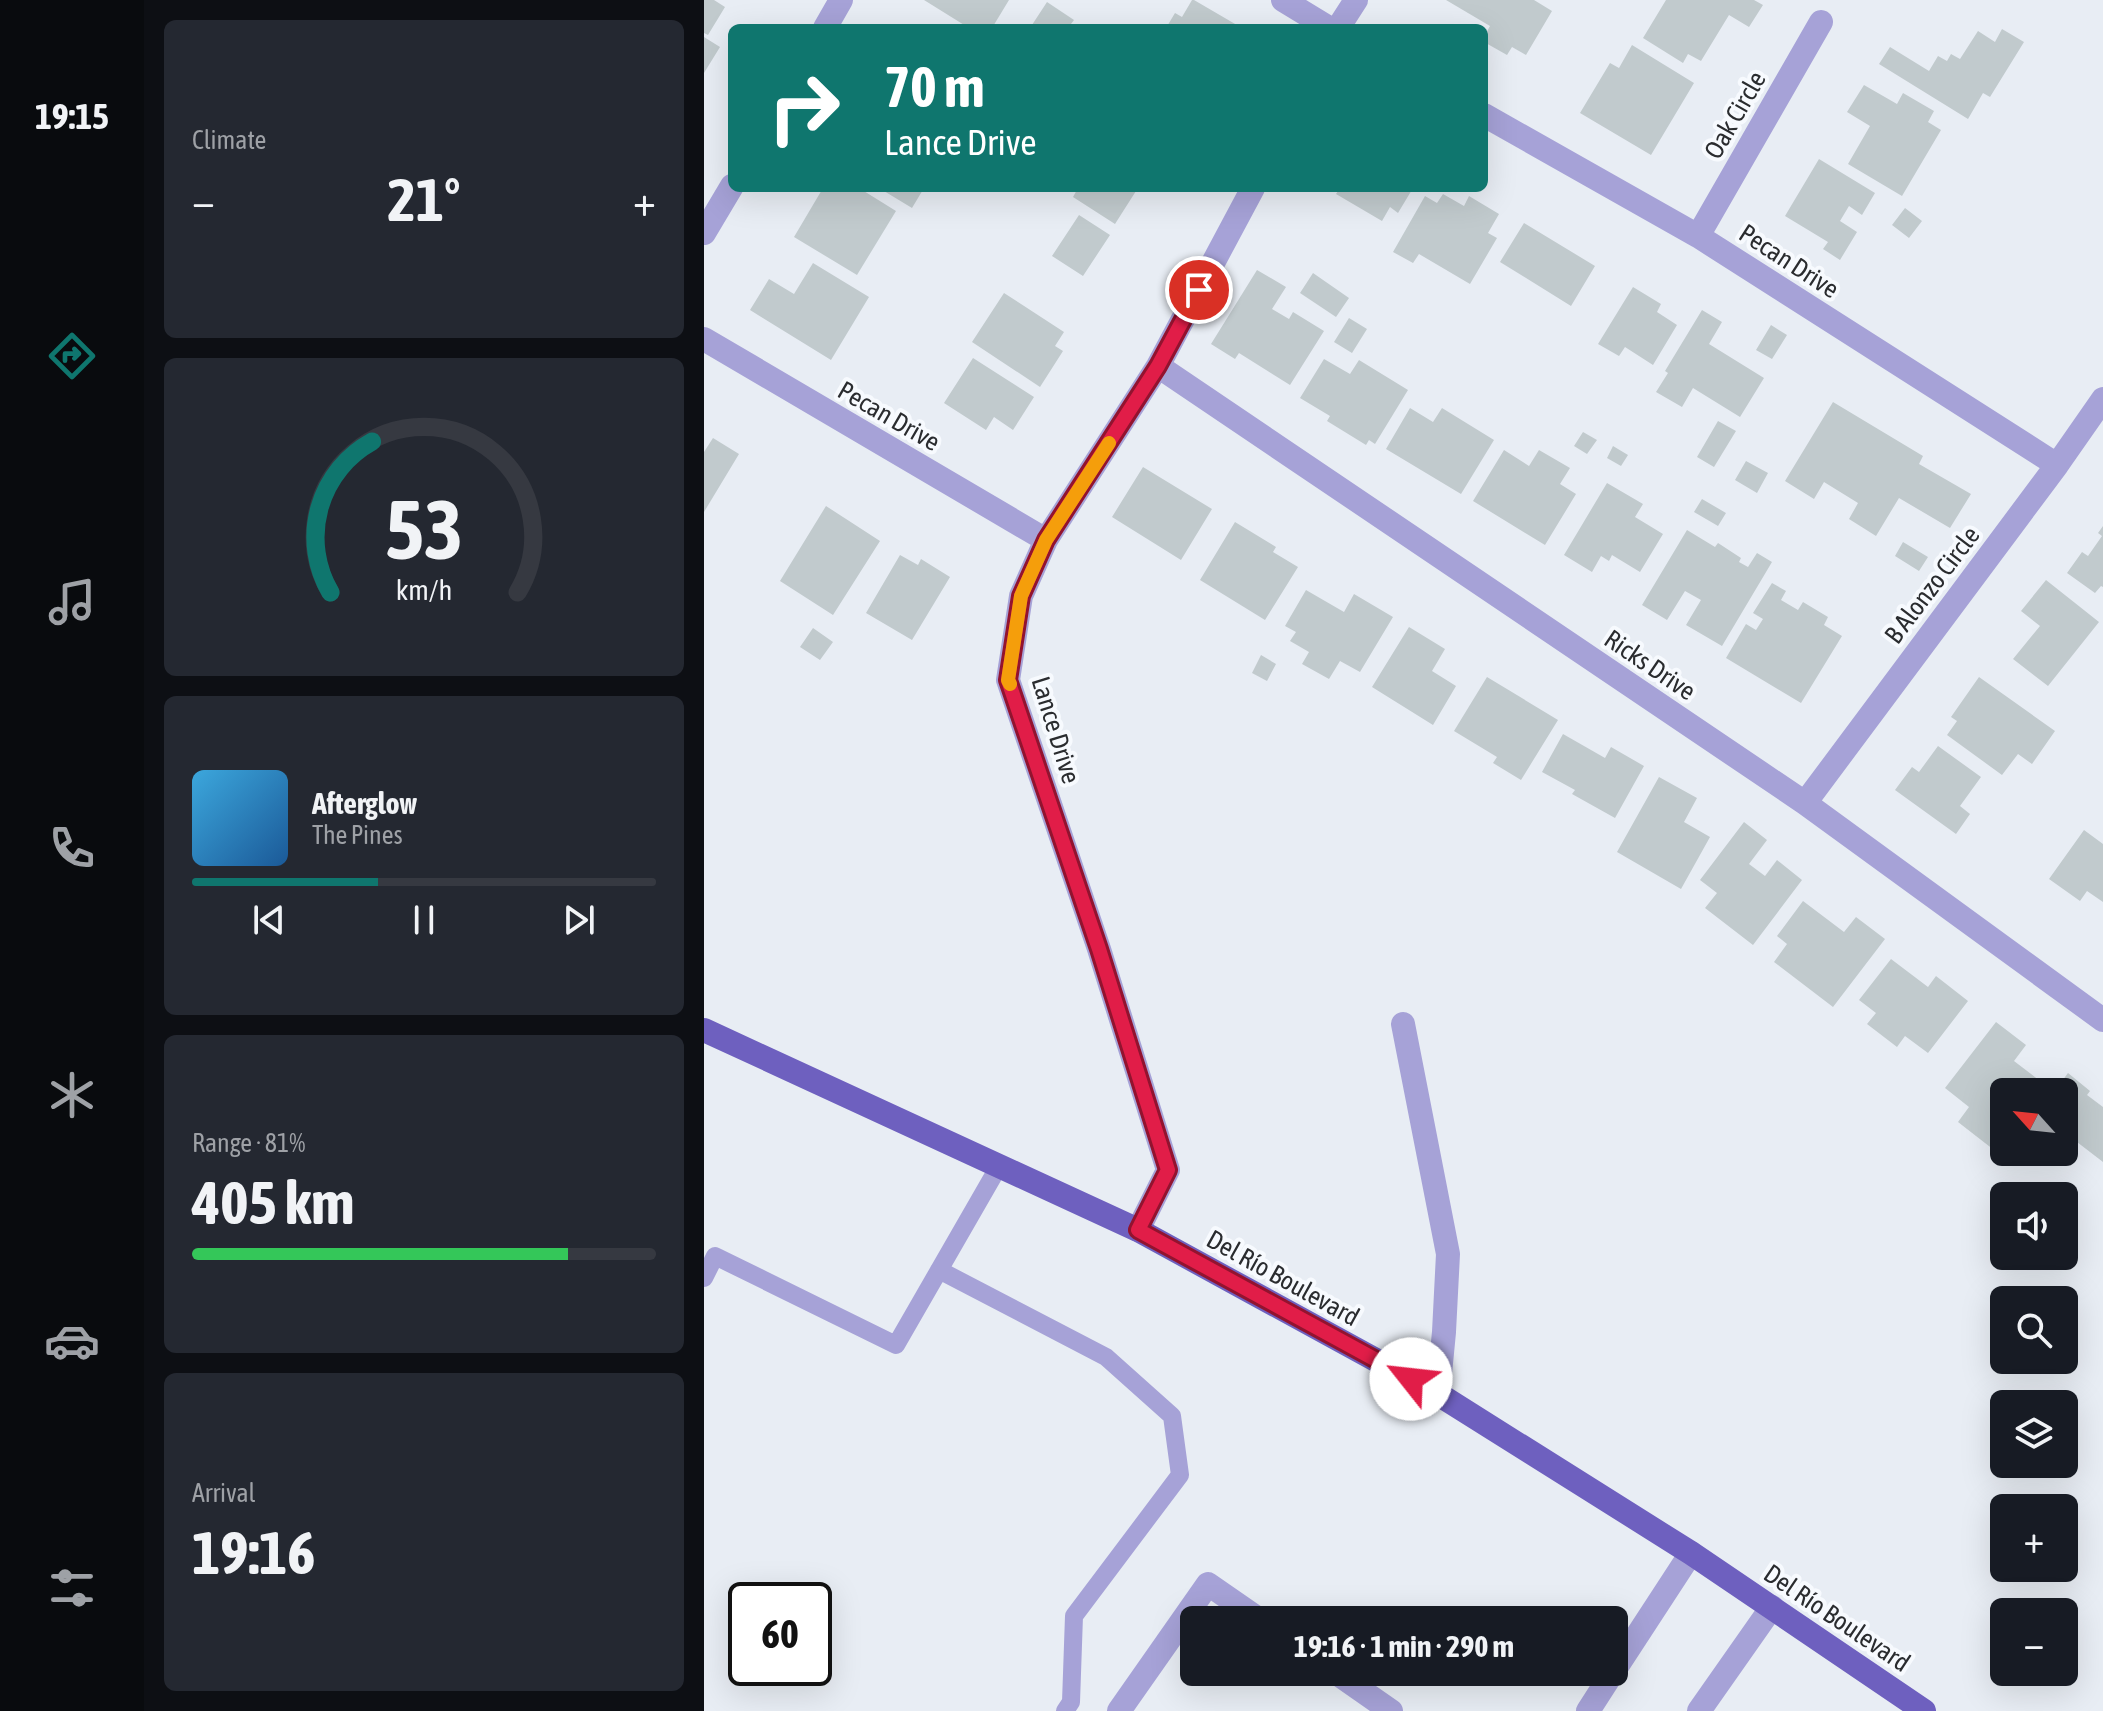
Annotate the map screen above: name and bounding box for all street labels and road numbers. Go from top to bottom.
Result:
street label: Oak Circle [1698,66,1772,164]
street label: Pecan Drive [1734,218,1844,304]
street label: Pecan Drive [833,375,945,457]
street label: B Alonzo Circle [1878,521,1986,649]
street label: Ricks Drive [1599,624,1701,706]
street label: Lance Drive [1026,673,1086,787]
street label: Del Río Boulevard [1202,1224,1364,1332]
street label: Del Río Boulevard [1758,1558,1916,1678]

